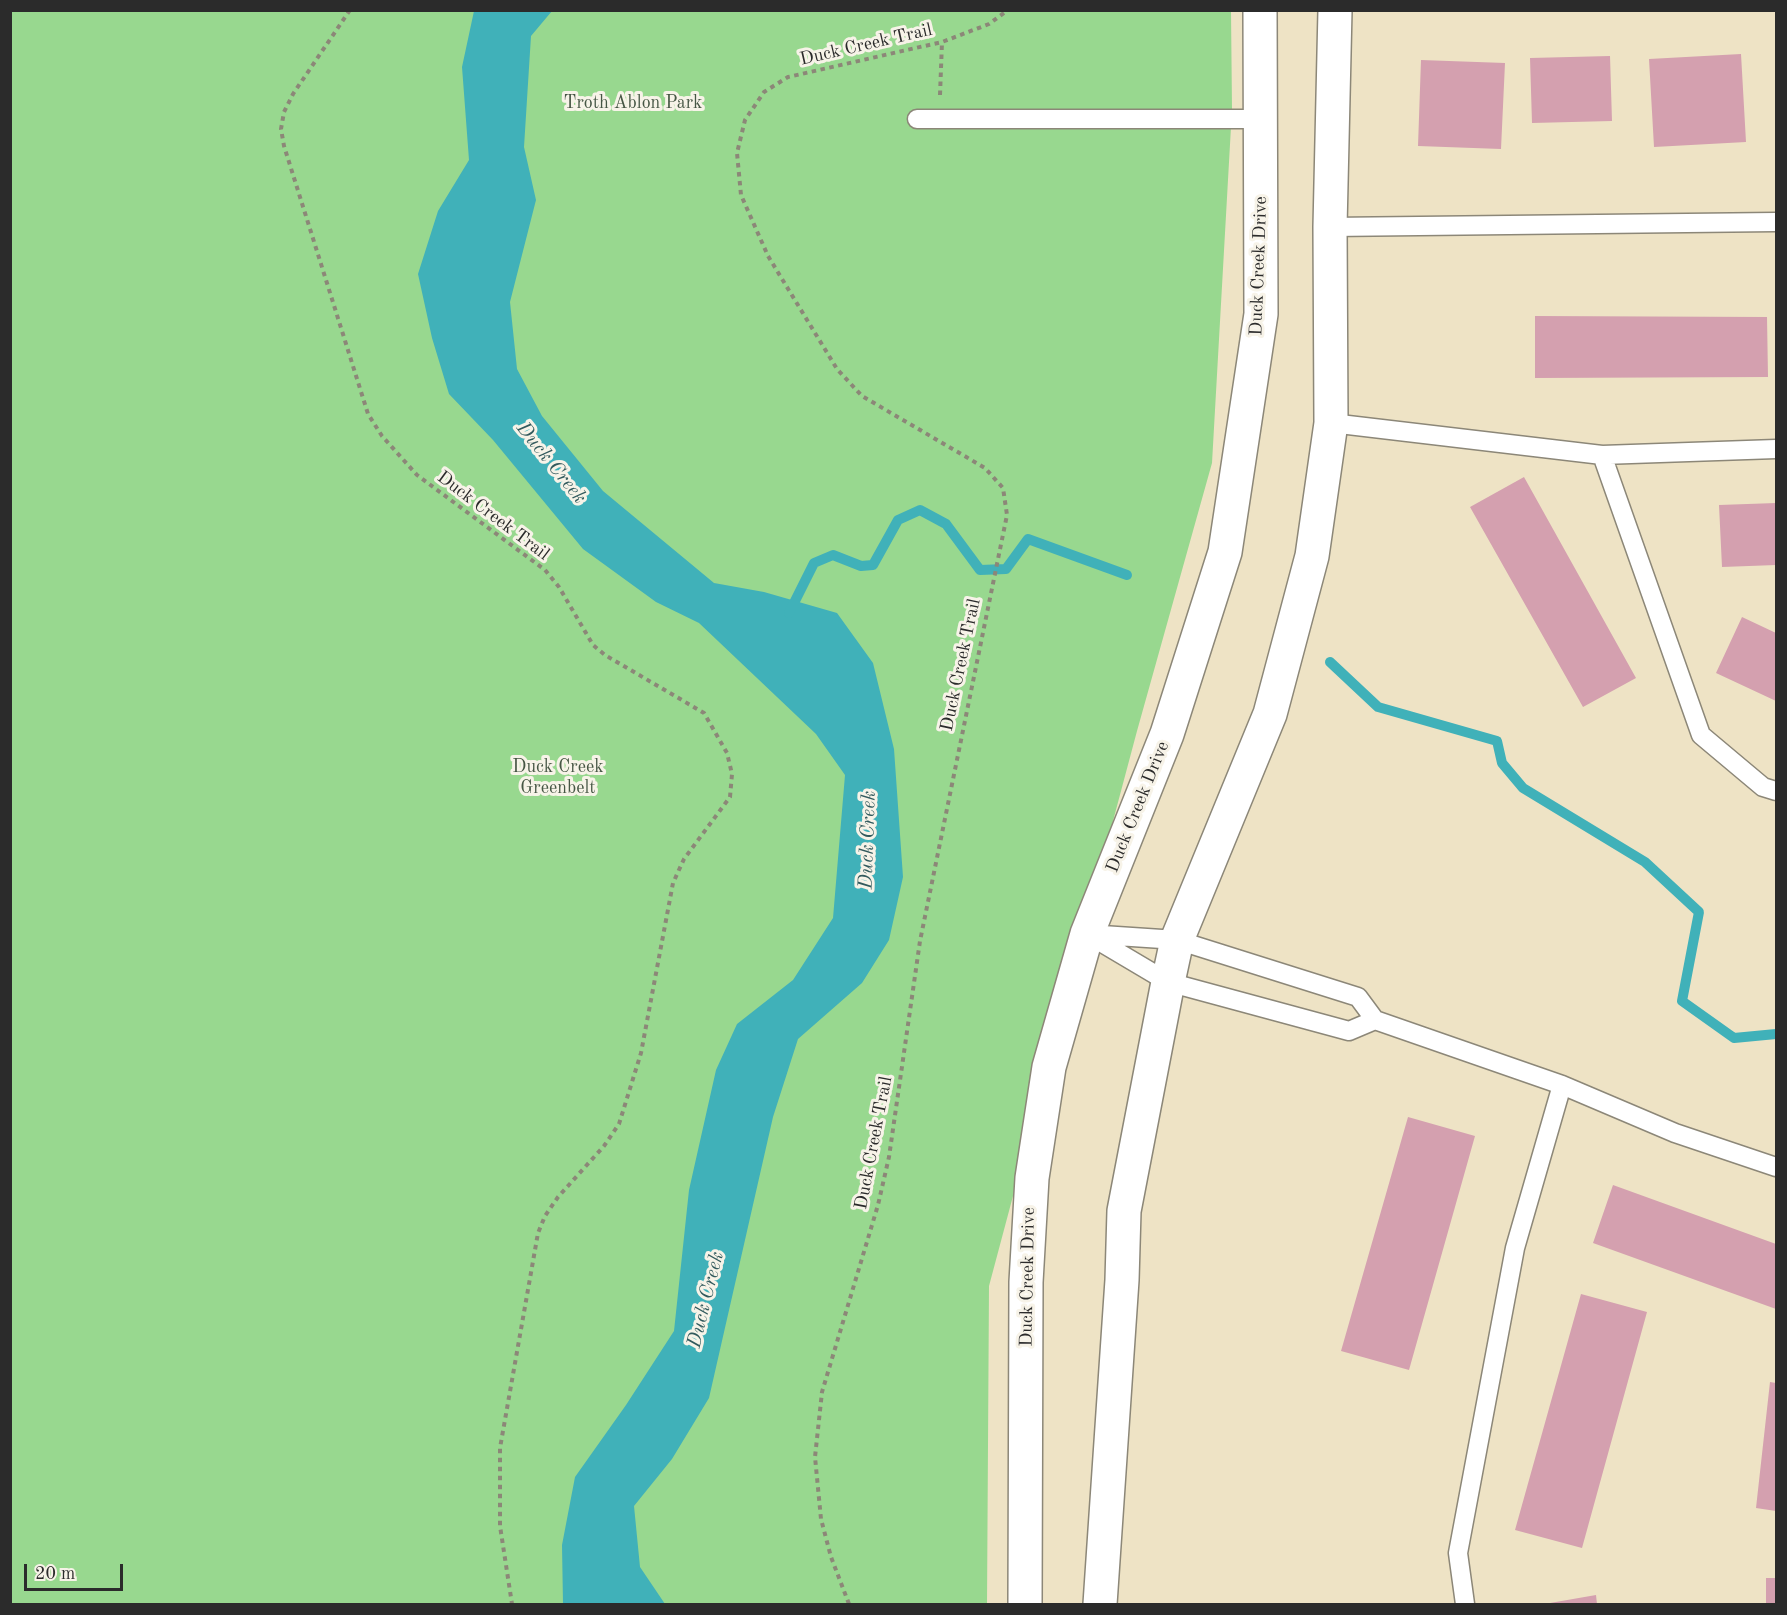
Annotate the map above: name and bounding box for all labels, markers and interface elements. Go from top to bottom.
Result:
street label: Duck Creek Trail [798,19,934,71]
park label: Troth Ablon Park [564,92,702,114]
street label: Duck Creek Drive [1246,196,1272,336]
water label: Duck Creek [511,417,591,509]
street label: Duck Creek Trail [433,467,553,565]
street label: Duck Creek Trail [936,597,986,733]
street label: Duck Creek Drive [1102,738,1174,876]
park label: Duck Creek Greenbelt [512,756,604,798]
water label: Duck Creek [854,790,882,890]
street label: Duck Creek Trail [851,1075,897,1211]
street label: Duck Creek Drive [1016,1207,1040,1347]
water label: Duck Creek [682,1249,730,1351]
scale bar [27,1552,126,1590]
text: 20 m [35,1565,75,1583]

